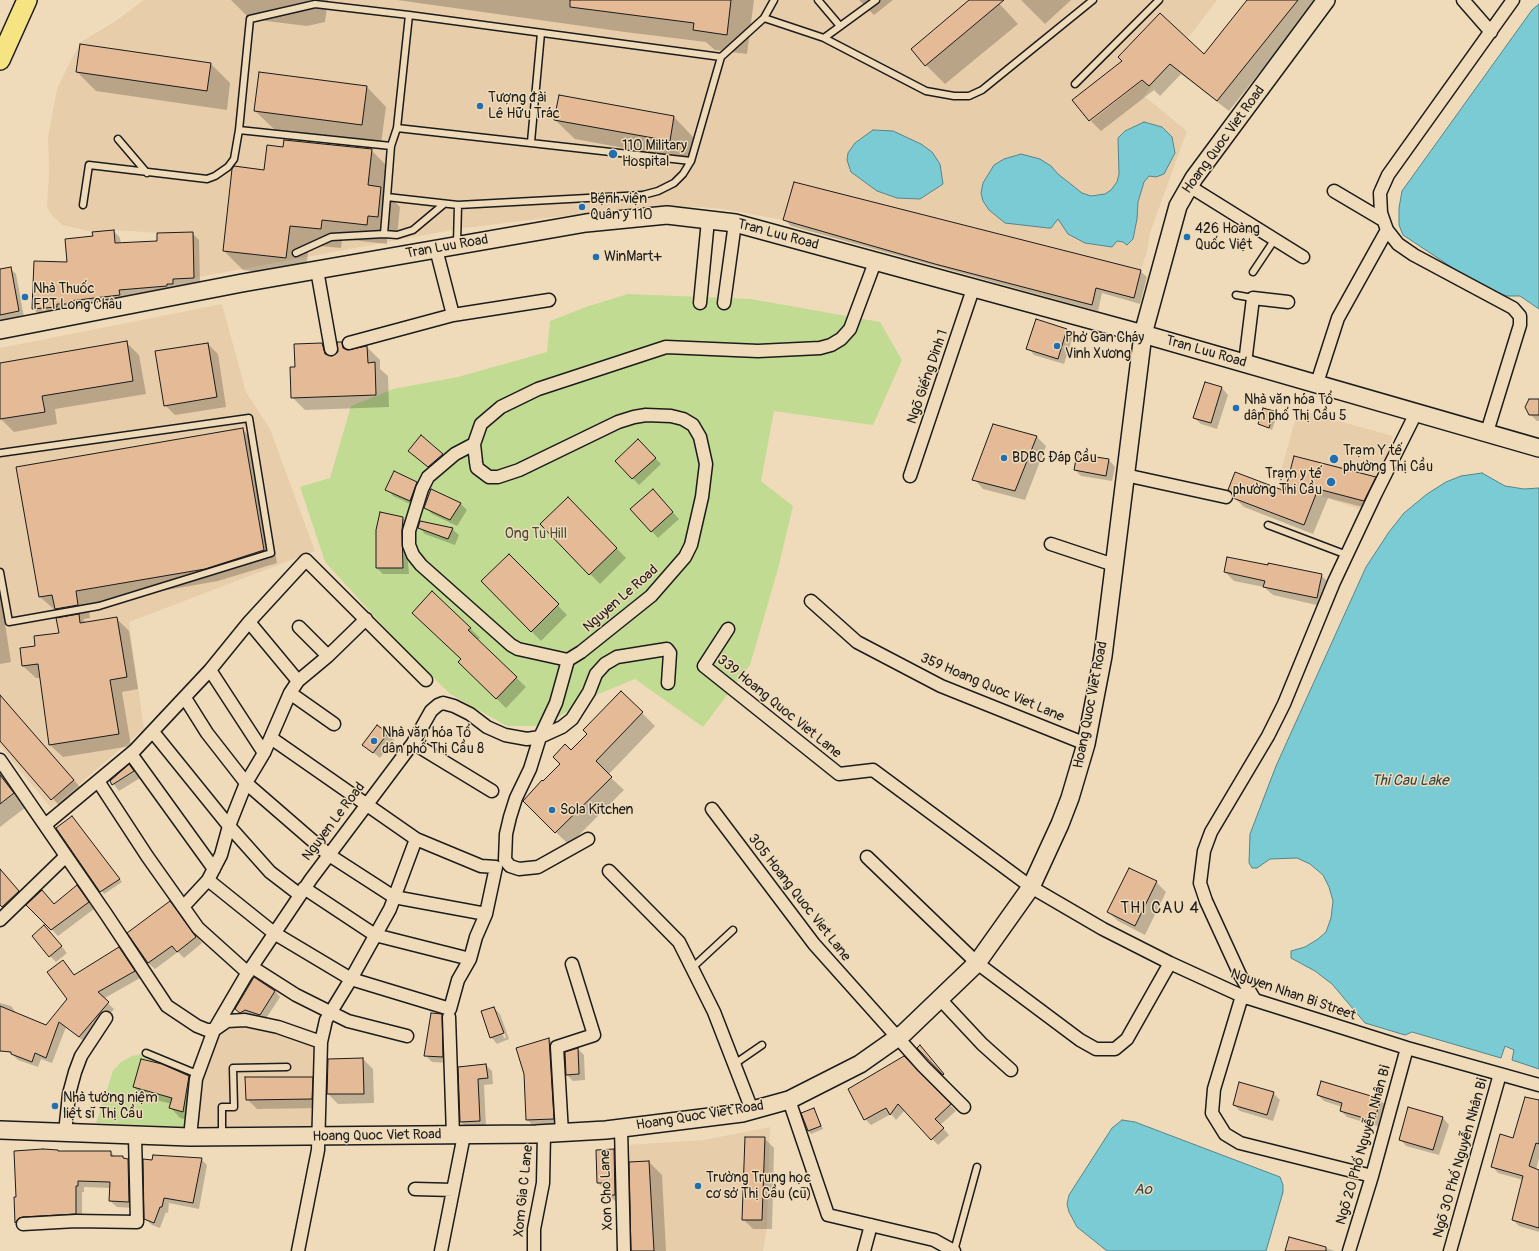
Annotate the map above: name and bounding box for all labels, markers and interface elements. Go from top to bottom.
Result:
street label: Hoang Quoc Viet Road [1179,83,1269,197]
place label: Tượng đài Lê Hữu Trác [488,90,560,122]
marker: Tượng đài Lê Hữu Trác [475,101,485,111]
place label: 110 Military Hospital [622,138,687,170]
marker: 110 Military Hospital [607,148,619,160]
place label: Bệnh viện Quân y 110 [590,191,653,224]
marker: Bệnh viện Quân y 110 [577,202,587,212]
street label: Tran Luu Road [736,216,820,254]
place label: 426 Hoàng Quốc Việt [1195,221,1260,254]
street label: Tran Luu Road [404,231,490,263]
marker: 426 Hoàng Quốc Việt [1182,232,1192,242]
place label: WinMart+ [604,249,661,265]
marker: WinMart+ [591,252,601,262]
place label: Nhà Thuốc FPT Long Châu [33,281,122,314]
marker: Nhà Thuốc FPT Long Châu [20,292,30,302]
street label: Ngõ Giếng Dinh 1 [904,328,952,426]
place label: Phở Gan Cháy Vinh Xương [1065,330,1144,362]
street label: Tran Luu Road [1164,332,1248,372]
marker: Phở Gan Cháy Vinh Xương [1052,341,1062,351]
place label: Nhà văn hóa Tổ dân phố Thị Cầu 5 [1244,392,1346,424]
marker: Nhà văn hóa Tổ dân phố Thị Cầu 5 [1231,403,1241,413]
place label: Trạm Y tế phường Thị Cầu [1343,443,1433,476]
place label: BDBC Đáp Cầu [1012,450,1097,466]
marker: BDBC Đáp Cầu [999,453,1009,463]
marker: Trạm Y tế phường Thị Cầu [1328,453,1340,465]
place label: Trạm y tế phường Thi Cầu [1233,466,1322,498]
marker: Trạm y tế phường Thi Cầu [1325,476,1337,488]
park label: Ong Tu Hill [505,526,567,542]
street label: Nguyen Le Road [580,562,662,636]
street label: Hoang Quoc Viet Road [1070,640,1112,770]
street label: 359 Hoang Quoc Viet Lane [918,650,1066,726]
street label: 339 Hoang Quoc Viet Lane [714,652,844,762]
place label: Nhà văn hóa Tổ dân phố Thị Cầu 8 [382,725,484,758]
marker: Nhà văn hóa Tổ dân phố Thị Cầu 8 [369,736,379,746]
water label: Thi Cau Lake [1371,772,1449,790]
street label: Nguyen Le Road [299,779,369,865]
place label: Sola Kitchen [560,802,633,818]
marker: Sola Kitchen [547,805,557,815]
street label: 305 Hoang Quoc Viet Lane [744,831,854,965]
district label: THI CAU 4 [1120,899,1200,919]
street label: Nguyen Nhan Bi Street [1228,966,1358,1024]
street label: Ngõ 20 Phố Nguyễn Nhân Bỉ [1333,1063,1395,1227]
street label: Ngõ 30 Phố Nguyễn Nhân Bỉ [1430,1076,1492,1240]
place label: Nhà tưởng niệm liệt sĩ Thị Cầu [63,1090,158,1122]
street label: Hoang Quoc Viet Road [635,1098,765,1134]
marker: Nhà tưởng niệm liệt sĩ Thị Cầu [50,1101,60,1111]
street label: Hoang Quoc Viet Road [312,1126,442,1146]
street label: Xom Gia C Lane [511,1144,537,1238]
street label: Xon Cho Lane [597,1149,617,1231]
place label: Trường Trung học cơ sở Thị Cầu (cũ) [706,1170,811,1202]
marker: Trường Trung học cơ sở Thị Cầu (cũ) [693,1181,703,1191]
water label: Ao [1134,1181,1152,1199]

